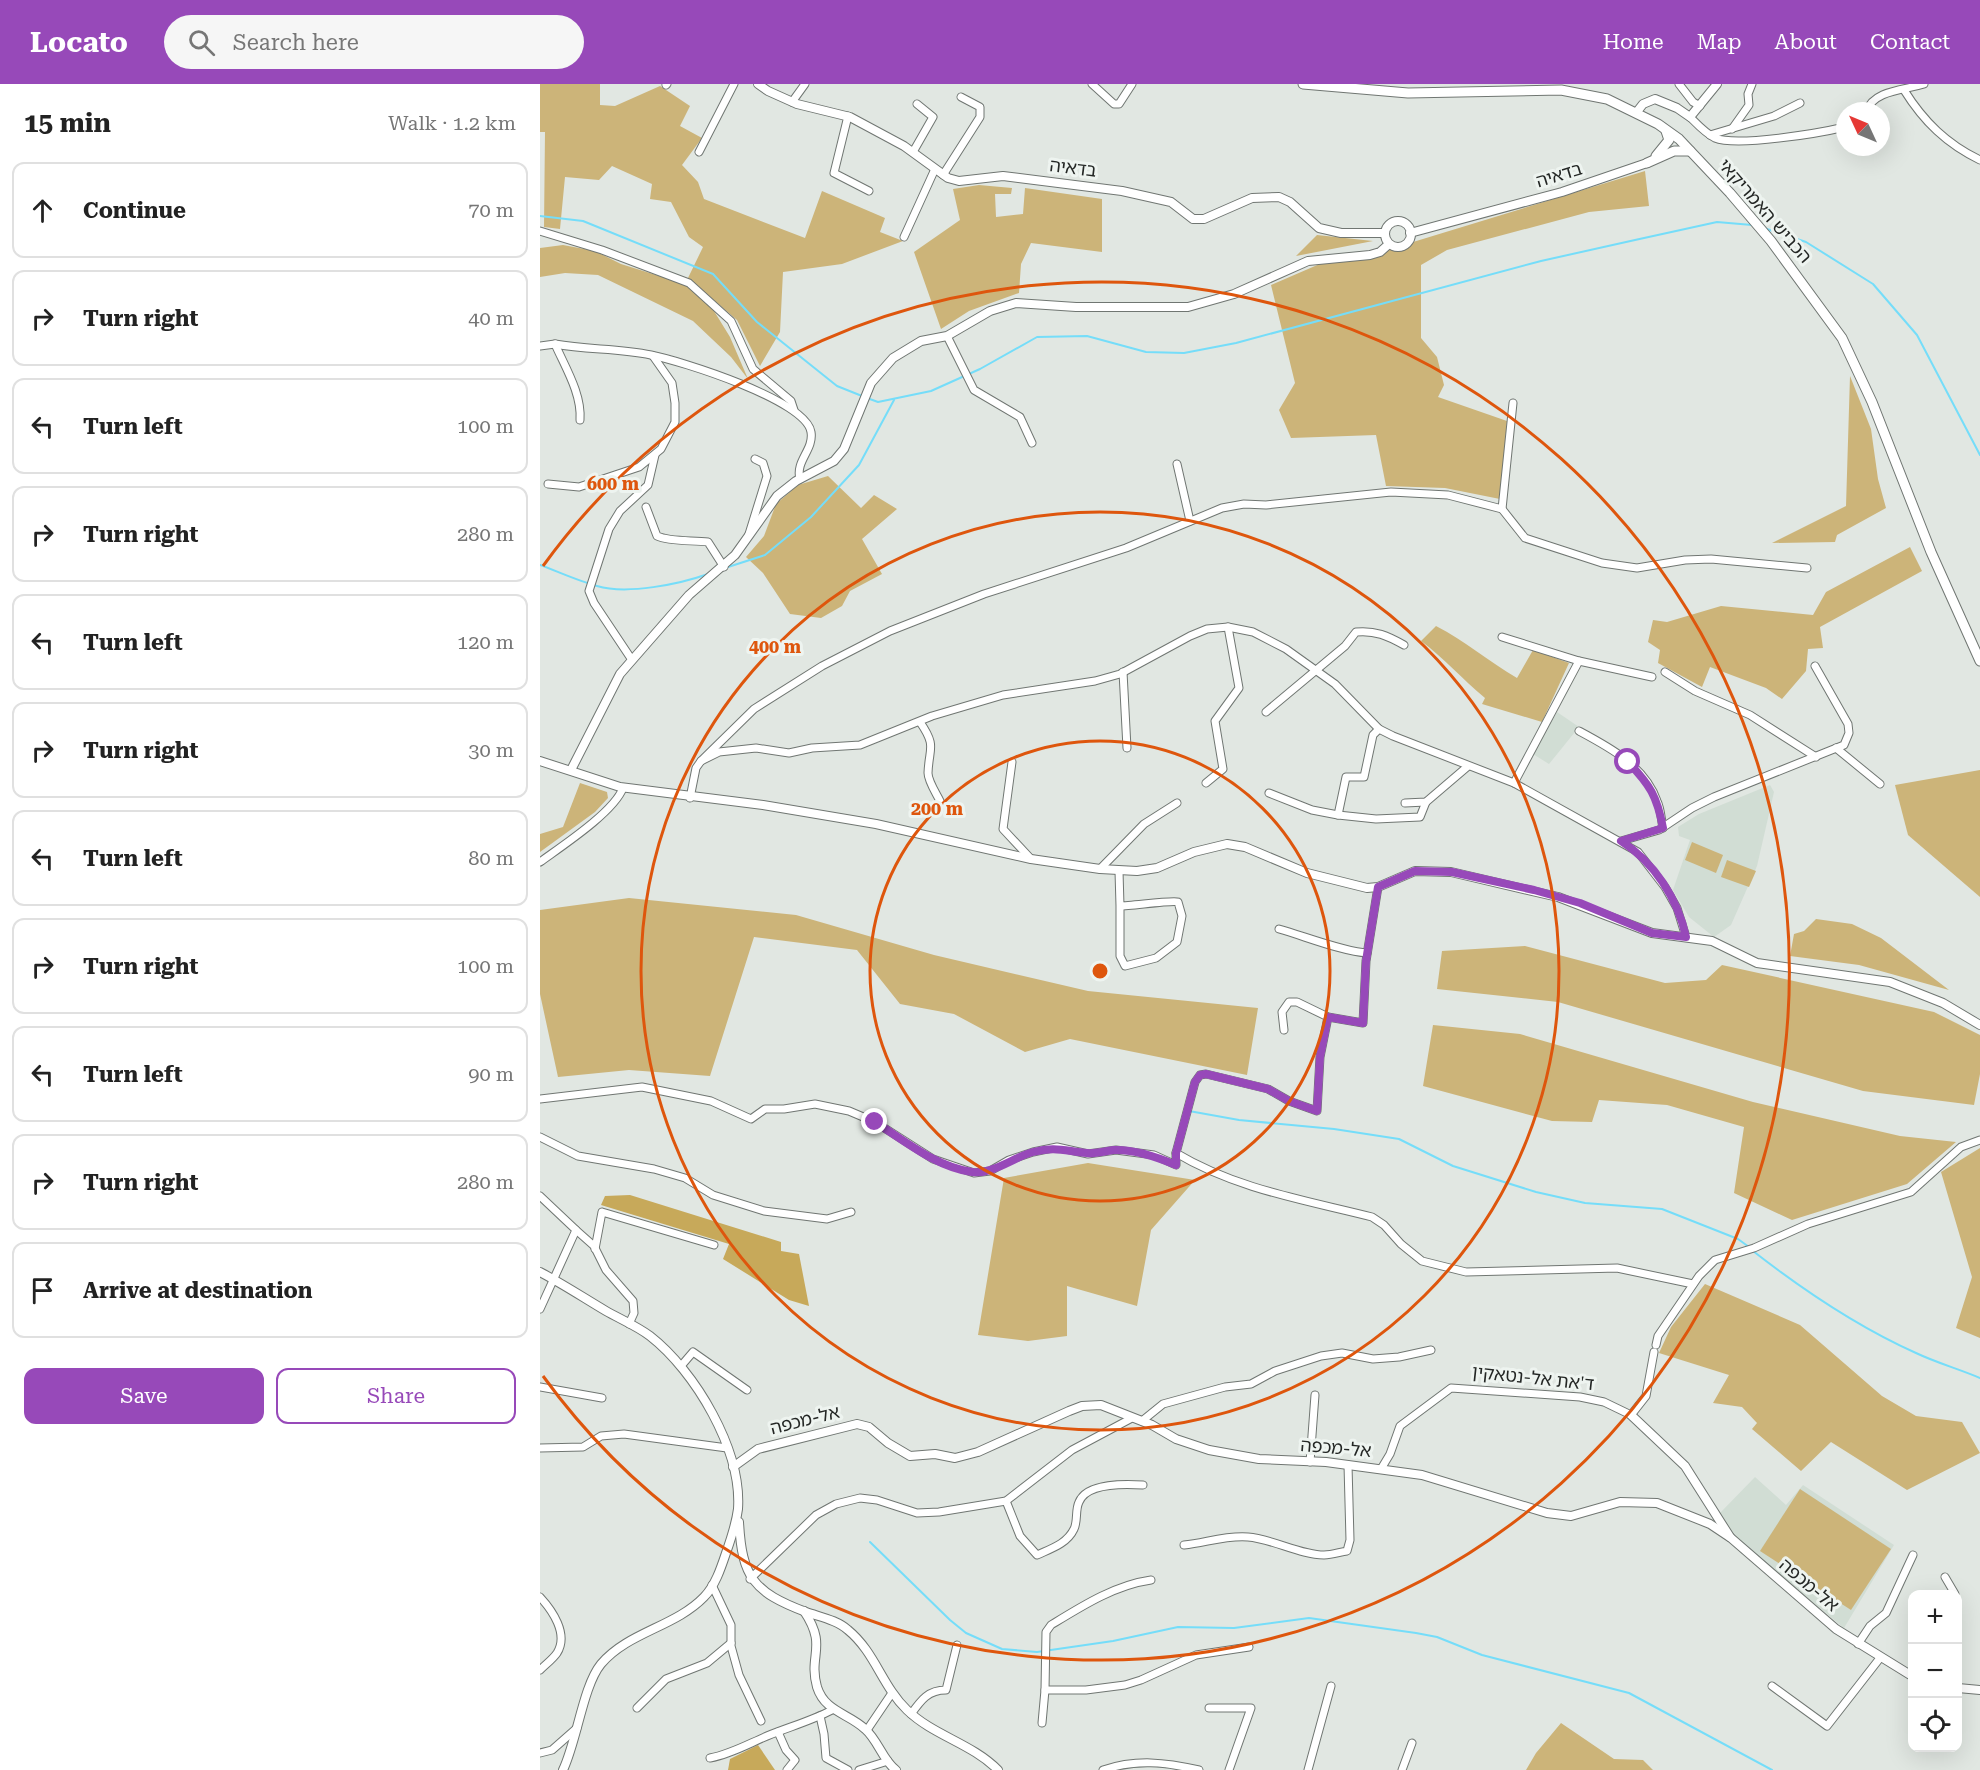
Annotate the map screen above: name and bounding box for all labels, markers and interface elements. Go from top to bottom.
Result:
search box [164,15,584,69]
text: Locato [30,26,128,59]
icon: search [185,26,218,59]
text: Search here [233,30,359,55]
text: Home [1603,30,1664,54]
text: Map [1697,30,1742,54]
text: About [1775,30,1837,54]
text: Contact [1870,30,1950,54]
north arrow [1836,102,1890,156]
text: 15 min [24,108,111,138]
text: Walk · 1.2 km [388,111,516,135]
street label: בדאיה [1048,154,1098,181]
street label: הכביש האמריקאי [1715,154,1816,267]
street label: בדאיה [1533,158,1584,191]
icon: ahead [26,194,59,227]
text: Continue [83,198,186,223]
text: 70 m [468,198,514,222]
icon: right [26,302,59,335]
text: Turn right [83,306,198,331]
text: 40 m [468,306,514,330]
icon: left [26,410,59,443]
text: Turn left [83,414,183,439]
text: 100 m [457,414,514,438]
text: 600 m [587,473,640,494]
icon: right [26,518,59,551]
text: Turn right [83,522,198,547]
text: 280 m [457,522,514,546]
icon: left [26,626,59,659]
text: Turn left [83,630,183,655]
text: 120 m [457,630,514,654]
text: 400 m [749,636,802,657]
icon: right [26,734,59,767]
text: Turn right [83,738,198,763]
text: 30 m [468,738,514,762]
route start [1614,748,1640,774]
text: 200 m [911,798,964,819]
icon: left [26,842,59,875]
text: Turn left [83,846,183,871]
text: 80 m [468,846,514,870]
icon: right [26,950,59,983]
text: Turn right [83,954,198,979]
text: 100 m [457,954,514,978]
centre of rings [1090,961,1110,981]
icon: left [26,1058,59,1091]
text: Turn left [83,1062,183,1087]
text: 90 m [468,1062,514,1086]
route end [861,1108,887,1134]
icon: right [26,1166,59,1199]
text: Turn right [83,1170,198,1195]
text: 280 m [457,1170,514,1194]
icon: arrive [26,1274,59,1307]
text: Arrive at destination [83,1278,312,1303]
street label: ד'את אל-נטאקין [1471,1361,1595,1394]
button: Save [24,1368,264,1424]
button: Share [276,1368,516,1424]
street label: אל-מכפה [768,1401,842,1438]
street label: אל-מכפה [1300,1434,1372,1461]
street label: אל-מכפה [1775,1554,1843,1615]
map controls [1908,1590,1962,1752]
button: + [1908,1590,1962,1644]
button: − [1908,1644,1962,1698]
button: locate [1908,1698,1962,1752]

